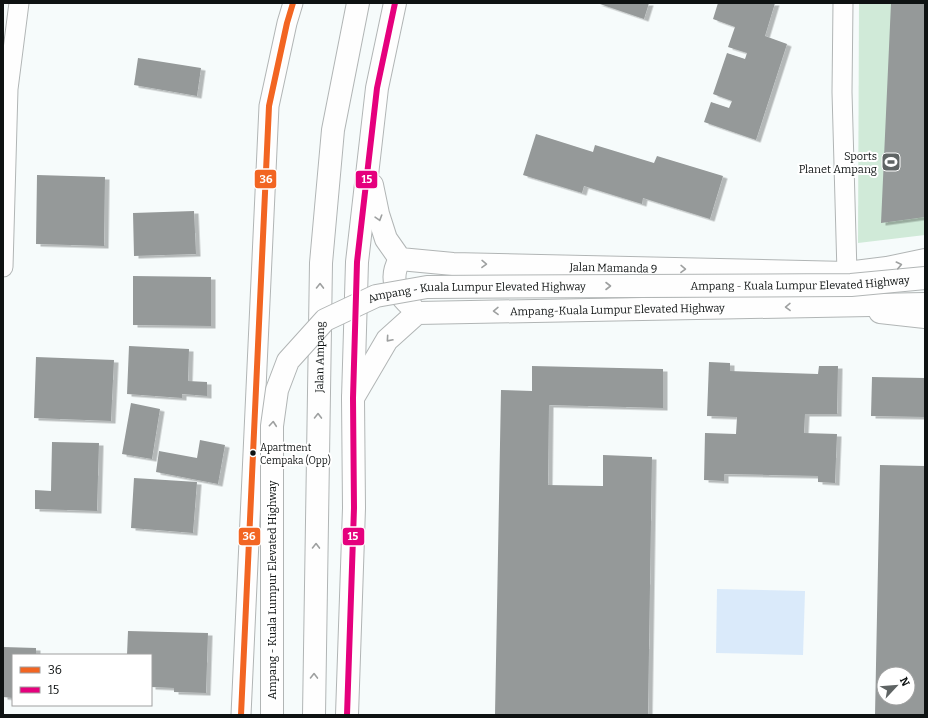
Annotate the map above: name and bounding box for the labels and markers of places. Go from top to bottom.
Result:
place label: Sports Planet Ampang [799,150,877,176]
sports icon: Sports Planet Ampang [880,151,902,173]
place label: Apartment Cempaka (Opp) [260,442,331,467]
marker: Apartment Cempaka (Opp) [248,448,258,458]

